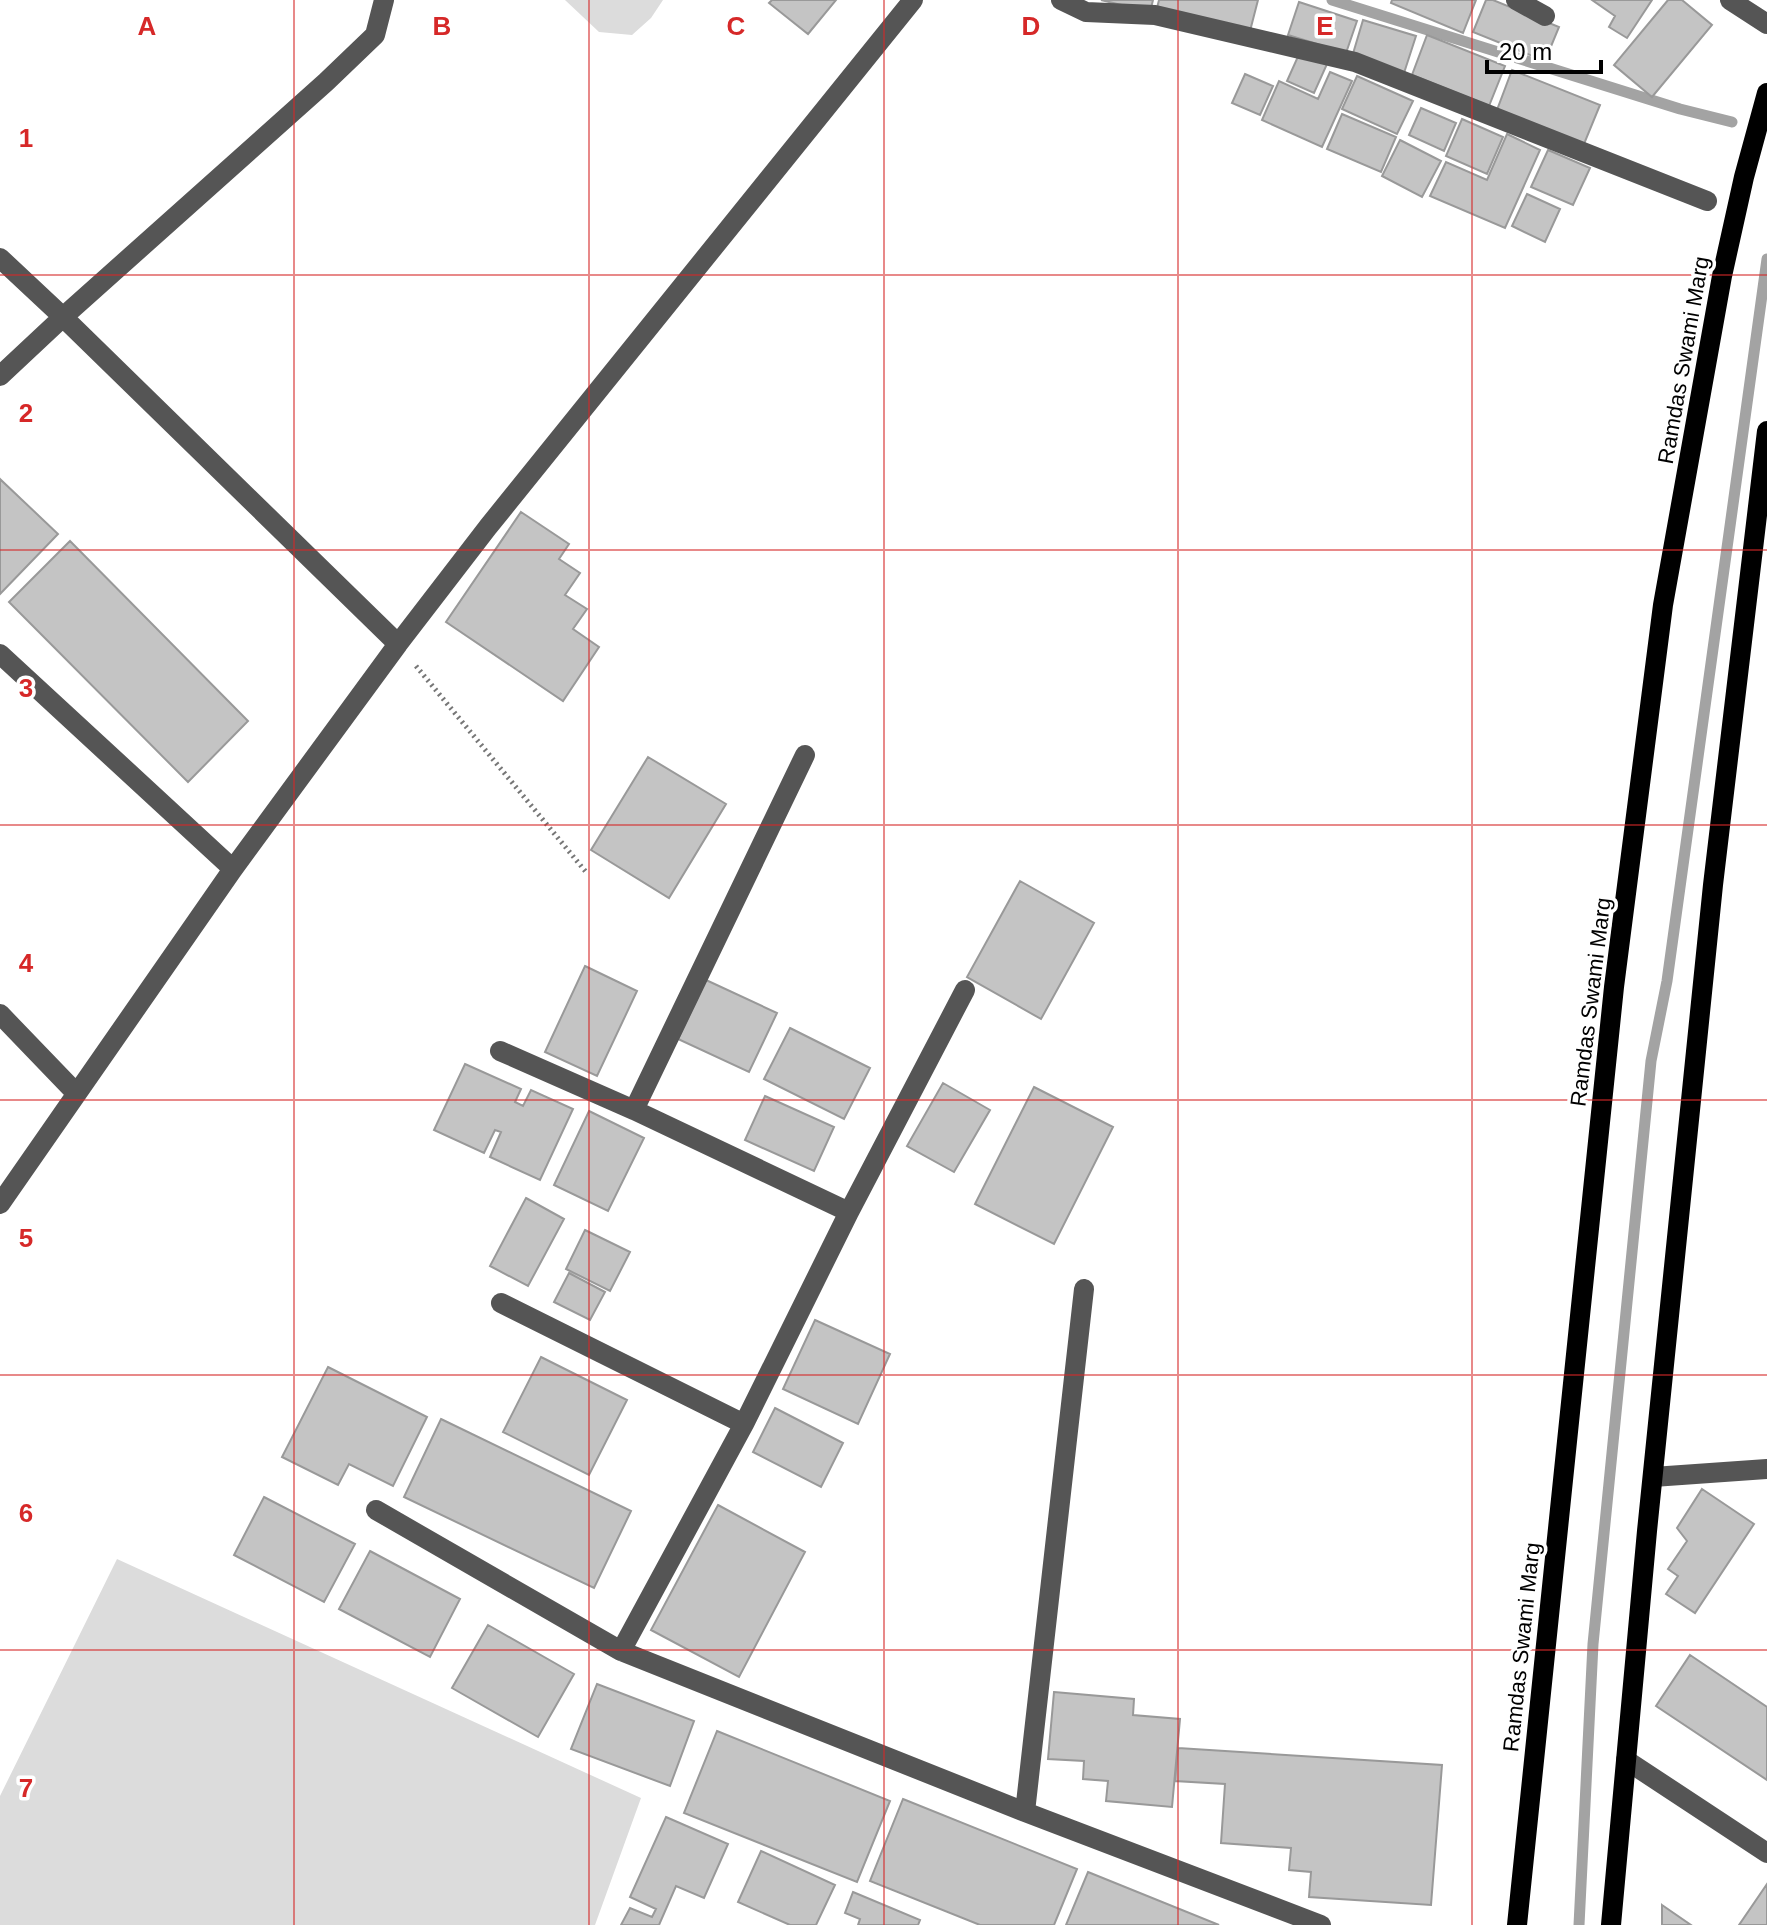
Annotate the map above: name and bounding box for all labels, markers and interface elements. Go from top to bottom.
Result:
text: A [138,11,157,41]
text: B [433,11,451,41]
text: C [727,11,746,41]
text: D [1022,11,1040,41]
text: E [1316,11,1334,41]
scale bar [1487,24,1601,74]
text: 20 m [1499,38,1552,65]
text: 1 [19,123,33,153]
street label: Ramdas Swami Marg [1653,254,1714,466]
text: 2 [19,398,33,428]
text: 3 [19,673,33,703]
street label: Ramdas Swami Marg [1565,896,1616,1108]
text: 4 [19,948,34,978]
text: 5 [19,1223,33,1253]
text: 6 [19,1498,33,1528]
street label: Ramdas Swami Marg [1498,1541,1545,1753]
text: 7 [19,1773,33,1803]

